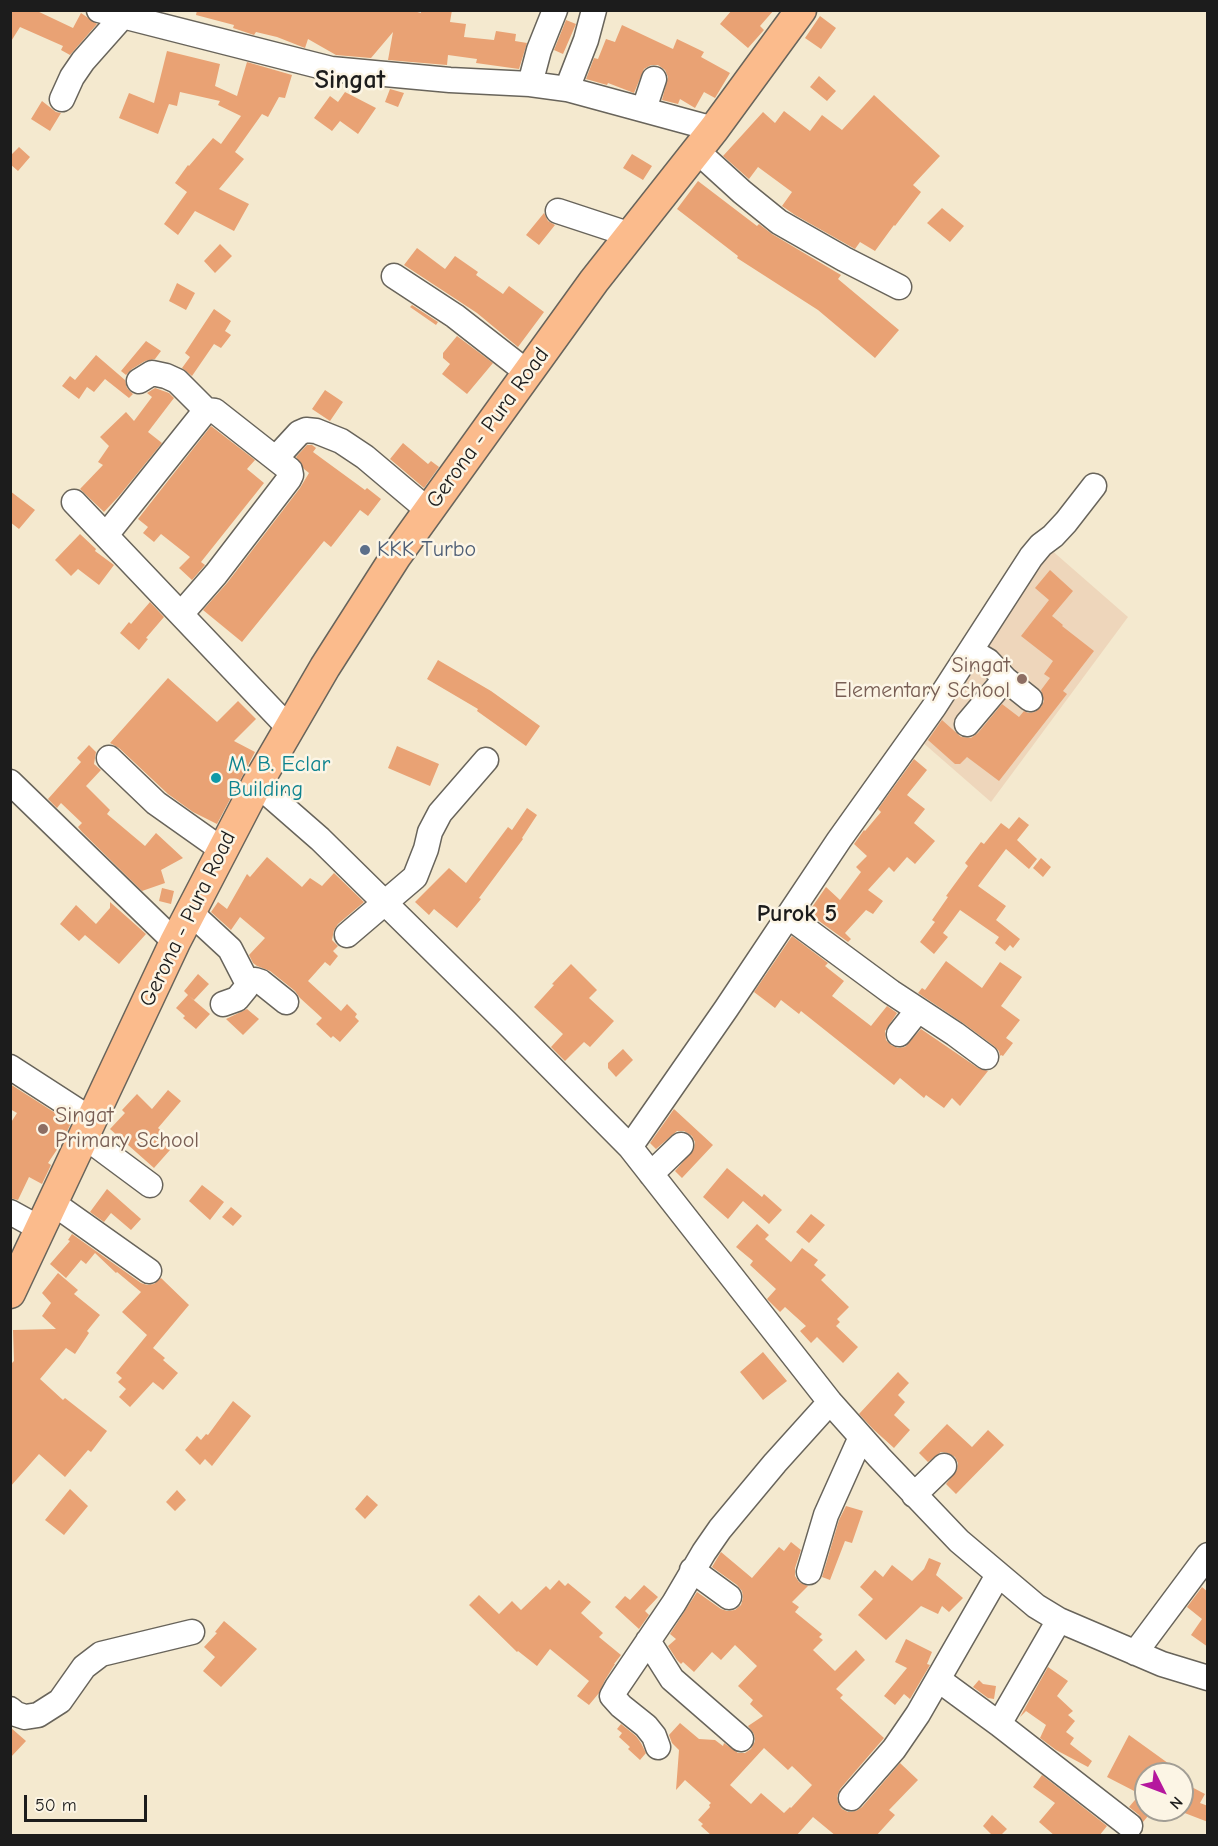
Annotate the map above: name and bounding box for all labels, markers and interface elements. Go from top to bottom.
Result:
district label: Singat [315,65,385,97]
street label: Gerona - Pura Road [421,343,555,513]
place label: KKK Turbo [377,537,476,563]
marker: KKK Turbo [358,543,372,557]
place label: Singat Elementary School [834,653,1010,704]
marker: Singat Elementary School [1015,672,1029,686]
place label: M. B. Eclar Building [228,752,330,804]
marker: M. B. Eclar Building [209,771,223,785]
street label: Gerona - Pura Road [134,827,242,1011]
district label: Purok 5 [757,900,837,928]
place label: Singat Primary School [55,1103,199,1154]
marker: Singat Primary School [36,1122,50,1136]
north arrow [1134,1762,1194,1822]
scale bar [27,1783,150,1821]
text: N [1166,1793,1186,1813]
text: 50 m [35,1795,77,1816]

